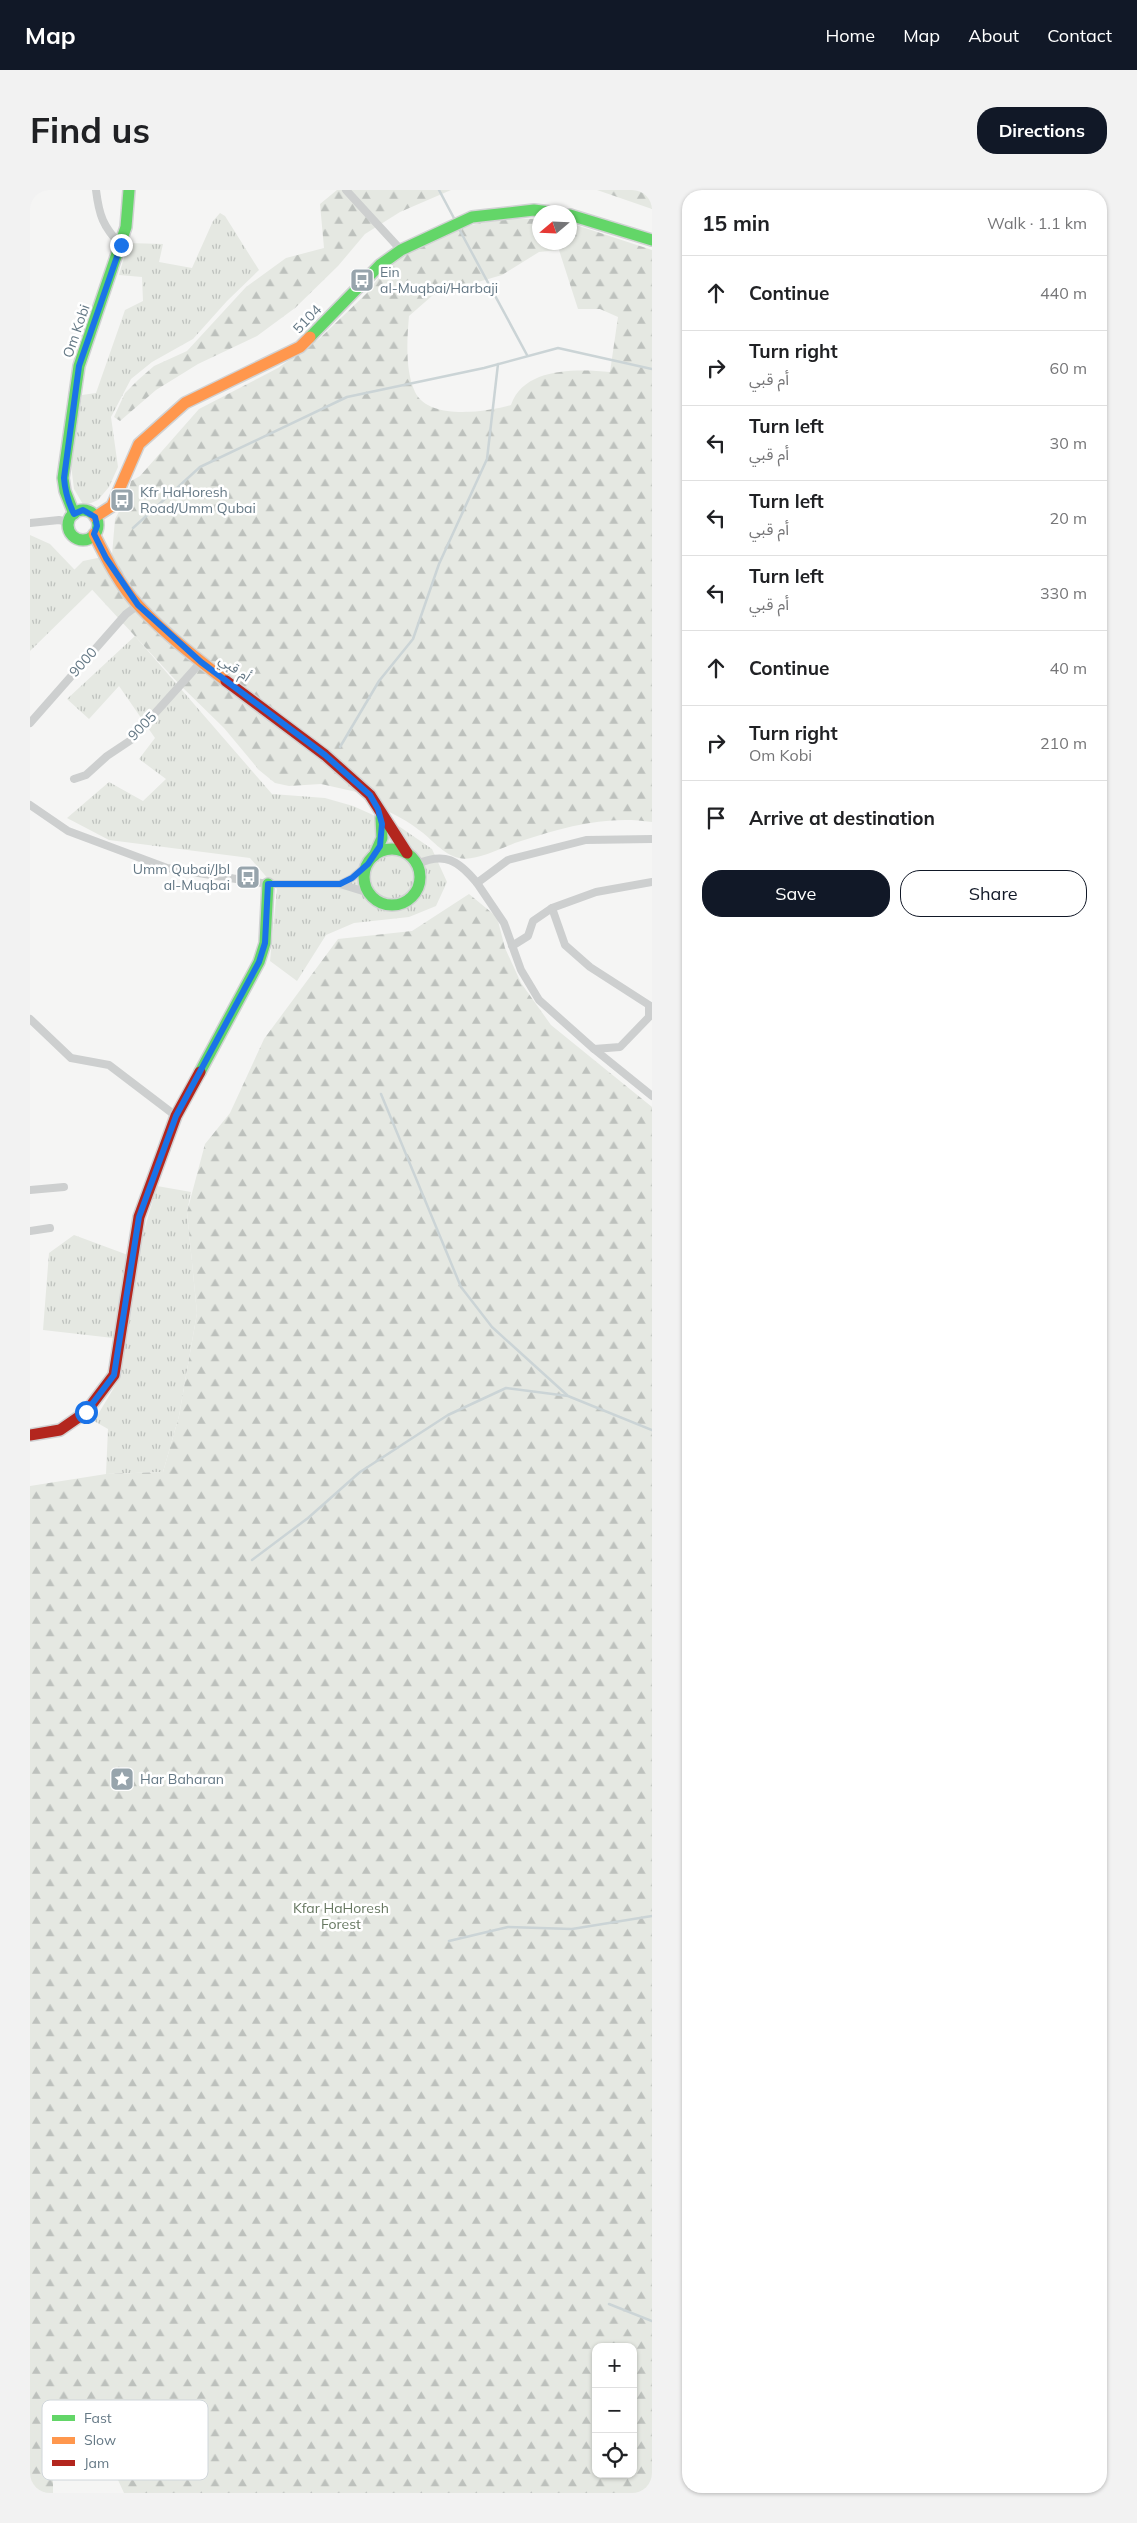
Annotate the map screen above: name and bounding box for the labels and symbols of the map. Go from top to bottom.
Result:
north arrow [532,205,577,250]
route end [110,234,133,257]
place label: Ein al-Muqbai/Harbaji [380,263,498,297]
bus stop icon: Ein al-Muqbai/Harbaji [349,267,375,293]
street label: 5104 [289,300,326,337]
street label: Om Kobi [59,302,93,360]
place label: Kfr HaHoresh Road/Umm Qubai [140,483,256,517]
bus stop icon: Kfr HaHoresh Road/Umm Qubai [109,487,135,513]
street label: 9000 [65,643,101,681]
street label: أم قبي [214,651,255,688]
street label: 9005 [124,708,160,744]
place label: Umm Qubai/Jbl al-Muqbai [133,860,230,894]
bus stop icon: Umm Qubai/Jbl al-Muqbai [235,864,261,890]
route start [75,1401,98,1424]
place icon: Har Baharan [109,1766,135,1792]
place label: Har Baharan [140,1770,224,1788]
park label: Kfar HaHoresh Forest [293,1899,389,1933]
legend [42,2400,208,2480]
text: Fast [84,2409,112,2427]
text: Slow [84,2431,116,2449]
text: Jam [84,2454,109,2472]

